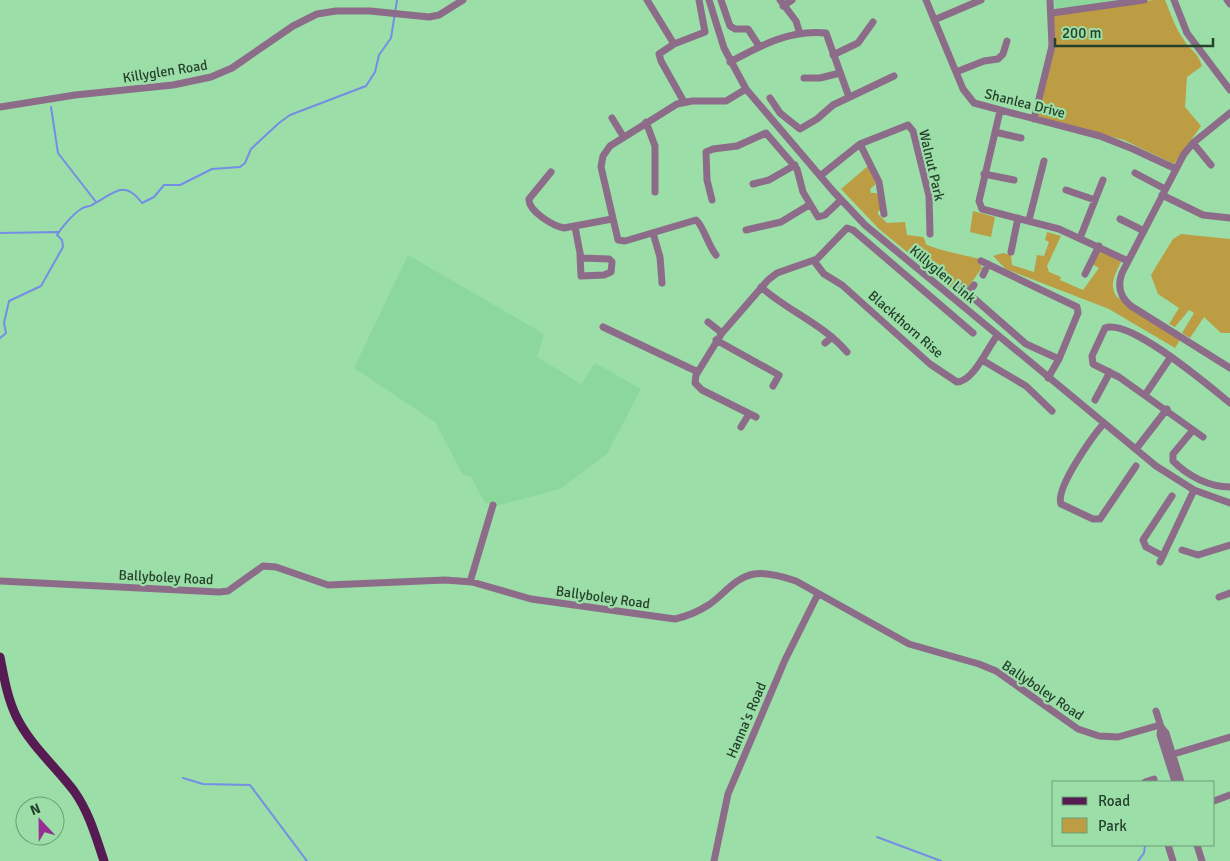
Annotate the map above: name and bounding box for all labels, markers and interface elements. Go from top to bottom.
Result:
scale bar [1055,15,1212,47]
text: 200 m [1062,24,1102,42]
street label: Killyglen Road [122,56,209,87]
street label: Shanlea Drive [983,85,1067,122]
street label: Walnut Park [915,128,948,202]
street label: Killyglen Link [906,242,979,307]
street label: Blackthorn Rise [865,287,947,362]
street label: Ballyboley Road [118,567,214,588]
street label: Ballyboley Road [555,582,651,613]
street label: Ballyboley Road [999,657,1087,724]
street label: Hanna's Road [723,680,770,761]
legend [1052,781,1215,846]
text: Road [1098,792,1130,810]
north arrow [15,796,65,846]
text: N [28,800,43,819]
text: Park [1098,817,1127,835]

